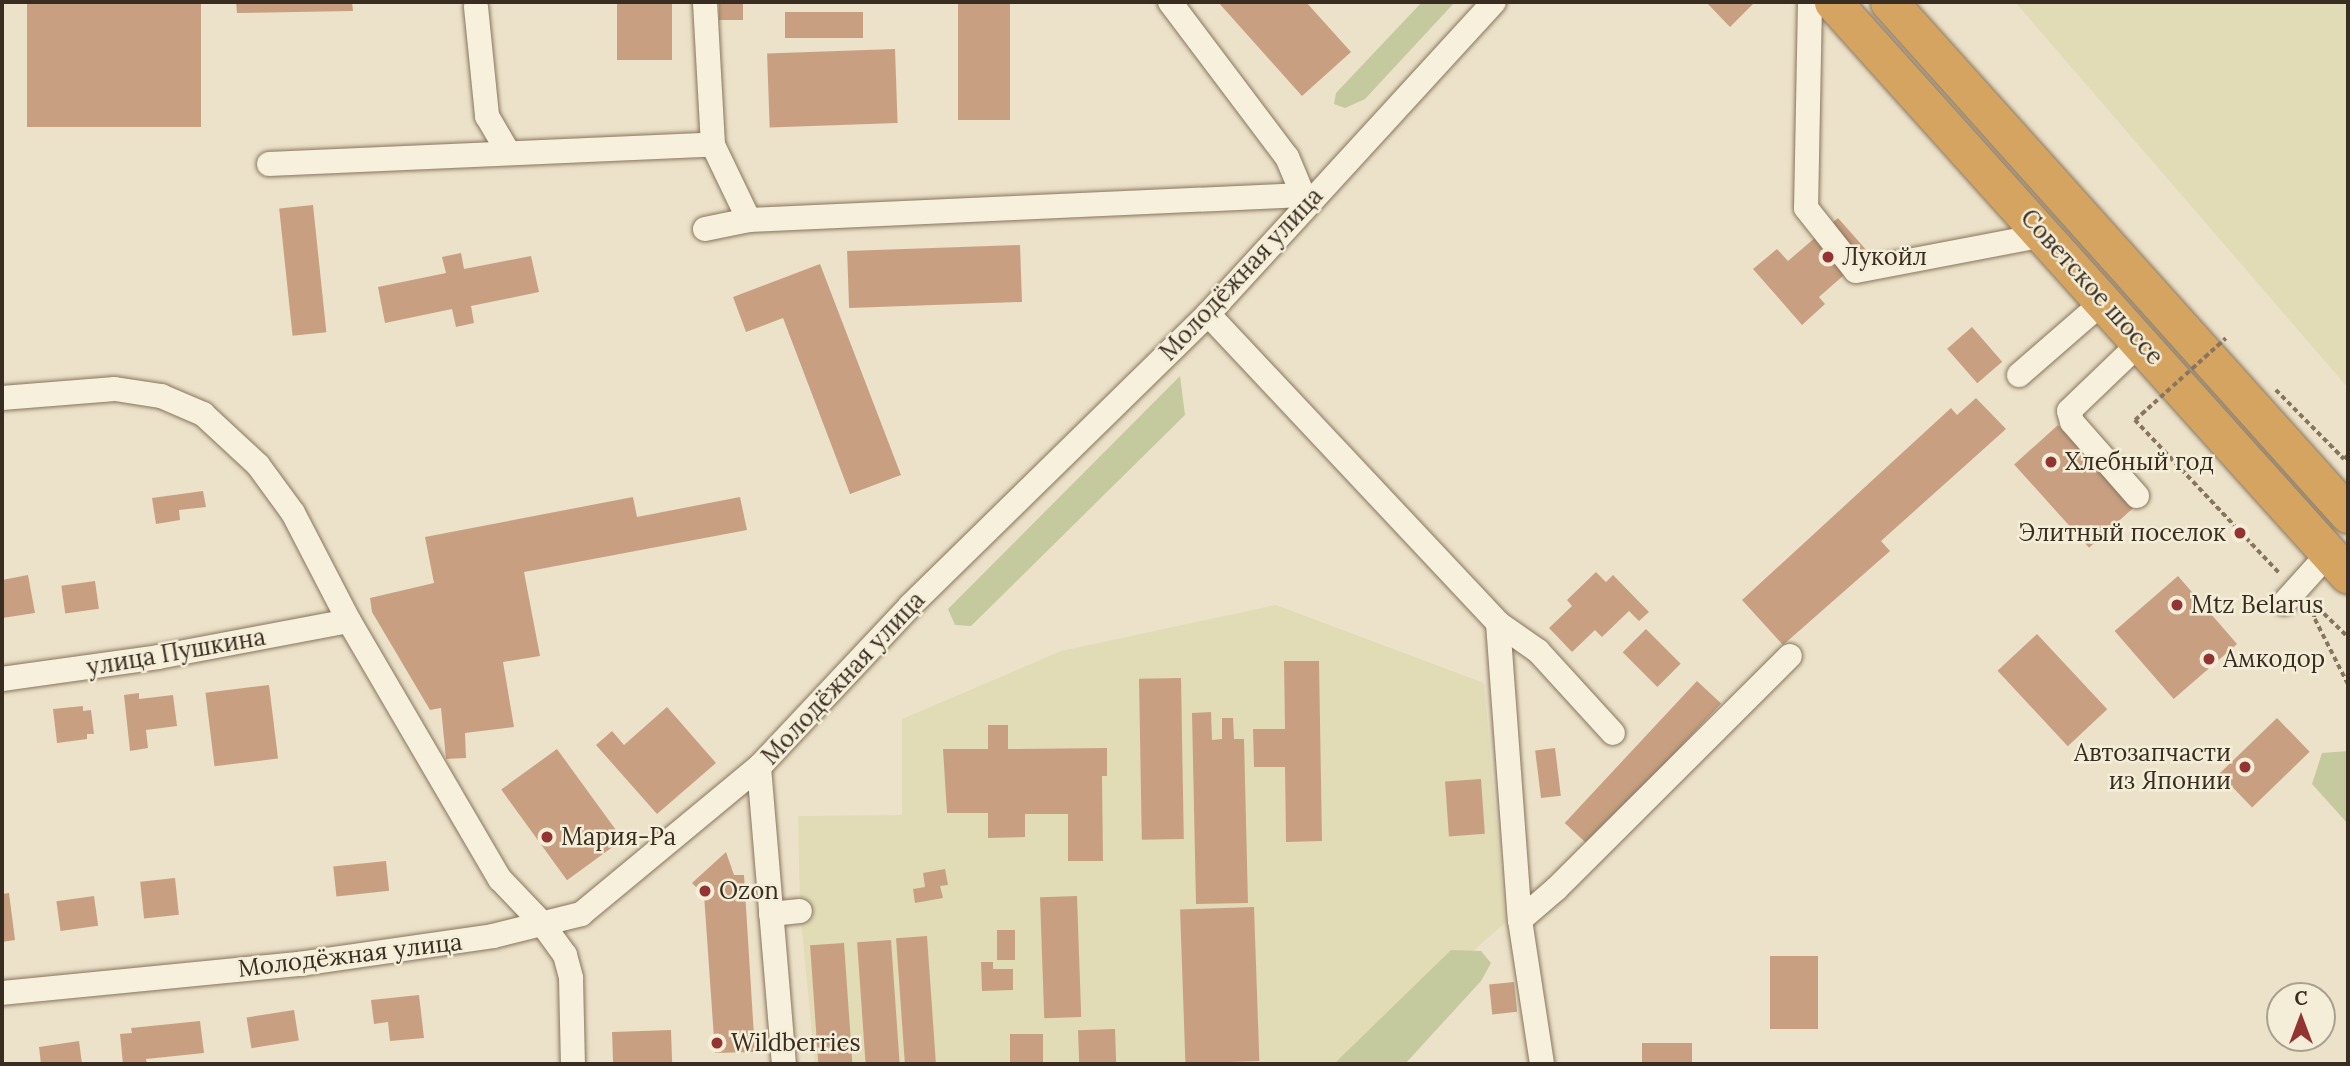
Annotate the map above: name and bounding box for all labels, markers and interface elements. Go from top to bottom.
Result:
street label: Молодёжная улица [1153,182,1329,366]
street label: Советское шоссе [2015,203,2169,371]
place label: Лукойл [1842,243,1927,271]
marker: Лукойл [1820,249,1836,265]
place label: Хлебный год [2065,448,2214,476]
marker: Хлебный год [2043,454,2059,470]
place label: Элитный поселок [2018,519,2226,547]
marker: Элитный поселок [2232,525,2248,541]
street label: Молодёжная улица [755,586,931,770]
place label: Mtz Belarus [2191,591,2323,619]
marker: Mtz Belarus [2169,597,2185,613]
street label: улица Пушкина [84,622,268,682]
place label: Амкодор [2223,645,2325,673]
marker: Амкодор [2201,651,2217,667]
place label: Автозапчасти из Японии [2074,739,2231,795]
marker: Автозапчасти из Японии [2237,759,2253,775]
place label: Мария-Ра [561,823,676,851]
marker: Мария-Ра [539,829,555,845]
place label: Ozon [719,877,779,905]
marker: Ozon [697,883,713,899]
street label: Молодёжная улица [236,927,464,983]
north arrow [2266,982,2336,1052]
text: С [2294,986,2308,1010]
place label: Wildberries [731,1029,861,1057]
marker: Wildberries [709,1035,725,1051]

